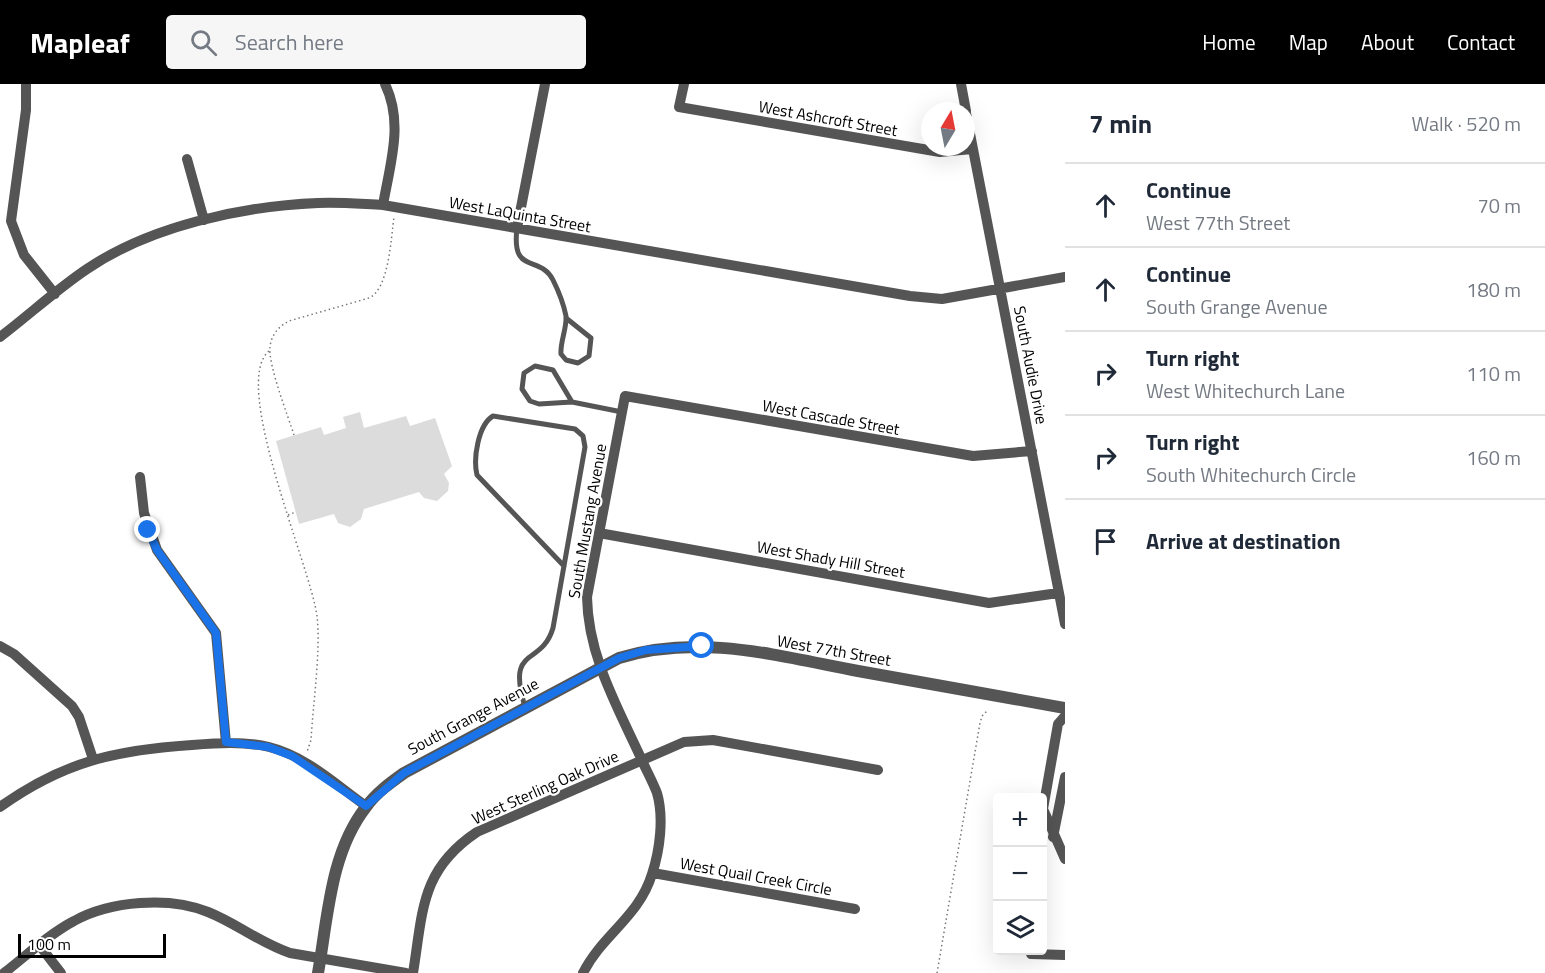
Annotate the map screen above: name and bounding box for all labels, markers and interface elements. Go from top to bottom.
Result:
search box [166,15,586,69]
text: Mapleaf [30,21,130,64]
text: Search here [235,25,344,59]
icon: search [187,26,220,59]
text: Home [1202,26,1256,58]
text: Map [1289,26,1328,58]
text: About [1361,26,1414,58]
text: Contact [1447,26,1515,58]
street label: West Ashcroft Street [757,94,900,142]
north arrow [921,102,975,156]
text: 7 min [1089,104,1152,143]
text: Walk · 520 m [1412,108,1521,139]
text: Continue [1146,173,1231,207]
icon: ahead [1089,189,1122,222]
street label: West LaQuinta Street [447,190,593,238]
text: 70 m [1477,190,1521,221]
text: West 77th Street [1146,207,1290,238]
text: Continue [1146,257,1231,291]
icon: ahead [1089,273,1122,306]
text: 180 m [1466,274,1521,305]
text: South Grange Avenue [1146,291,1328,322]
street label: South Audie Drive [1008,304,1054,426]
text: Turn right [1146,341,1240,375]
icon: right [1089,357,1122,390]
text: 110 m [1466,358,1521,389]
text: West Whitechurch Lane [1146,375,1345,406]
street label: West Cascade Street [760,393,902,441]
text: Turn right [1146,425,1240,459]
icon: right [1089,441,1122,474]
street label: South Mustang Avenue [562,442,612,600]
text: 160 m [1466,442,1521,473]
text: South Whitechurch Circle [1146,459,1356,490]
route end [134,516,160,542]
text: Arrive at destination [1146,524,1341,558]
icon: arrive [1089,525,1122,558]
street label: West Shady Hill Street [755,534,907,584]
street label: West 77th Street [775,628,893,672]
route start [688,632,714,658]
street label: South Grange Avenue [403,671,543,761]
street label: West Sterling Oak Drive [468,744,622,830]
map controls [993,793,1047,955]
button: + [993,793,1047,847]
button: − [993,847,1047,901]
street label: West Quail Creek Circle [678,851,834,901]
button: layers [993,901,1047,955]
scale bar [18,931,166,958]
text: 100 m [27,932,71,956]

